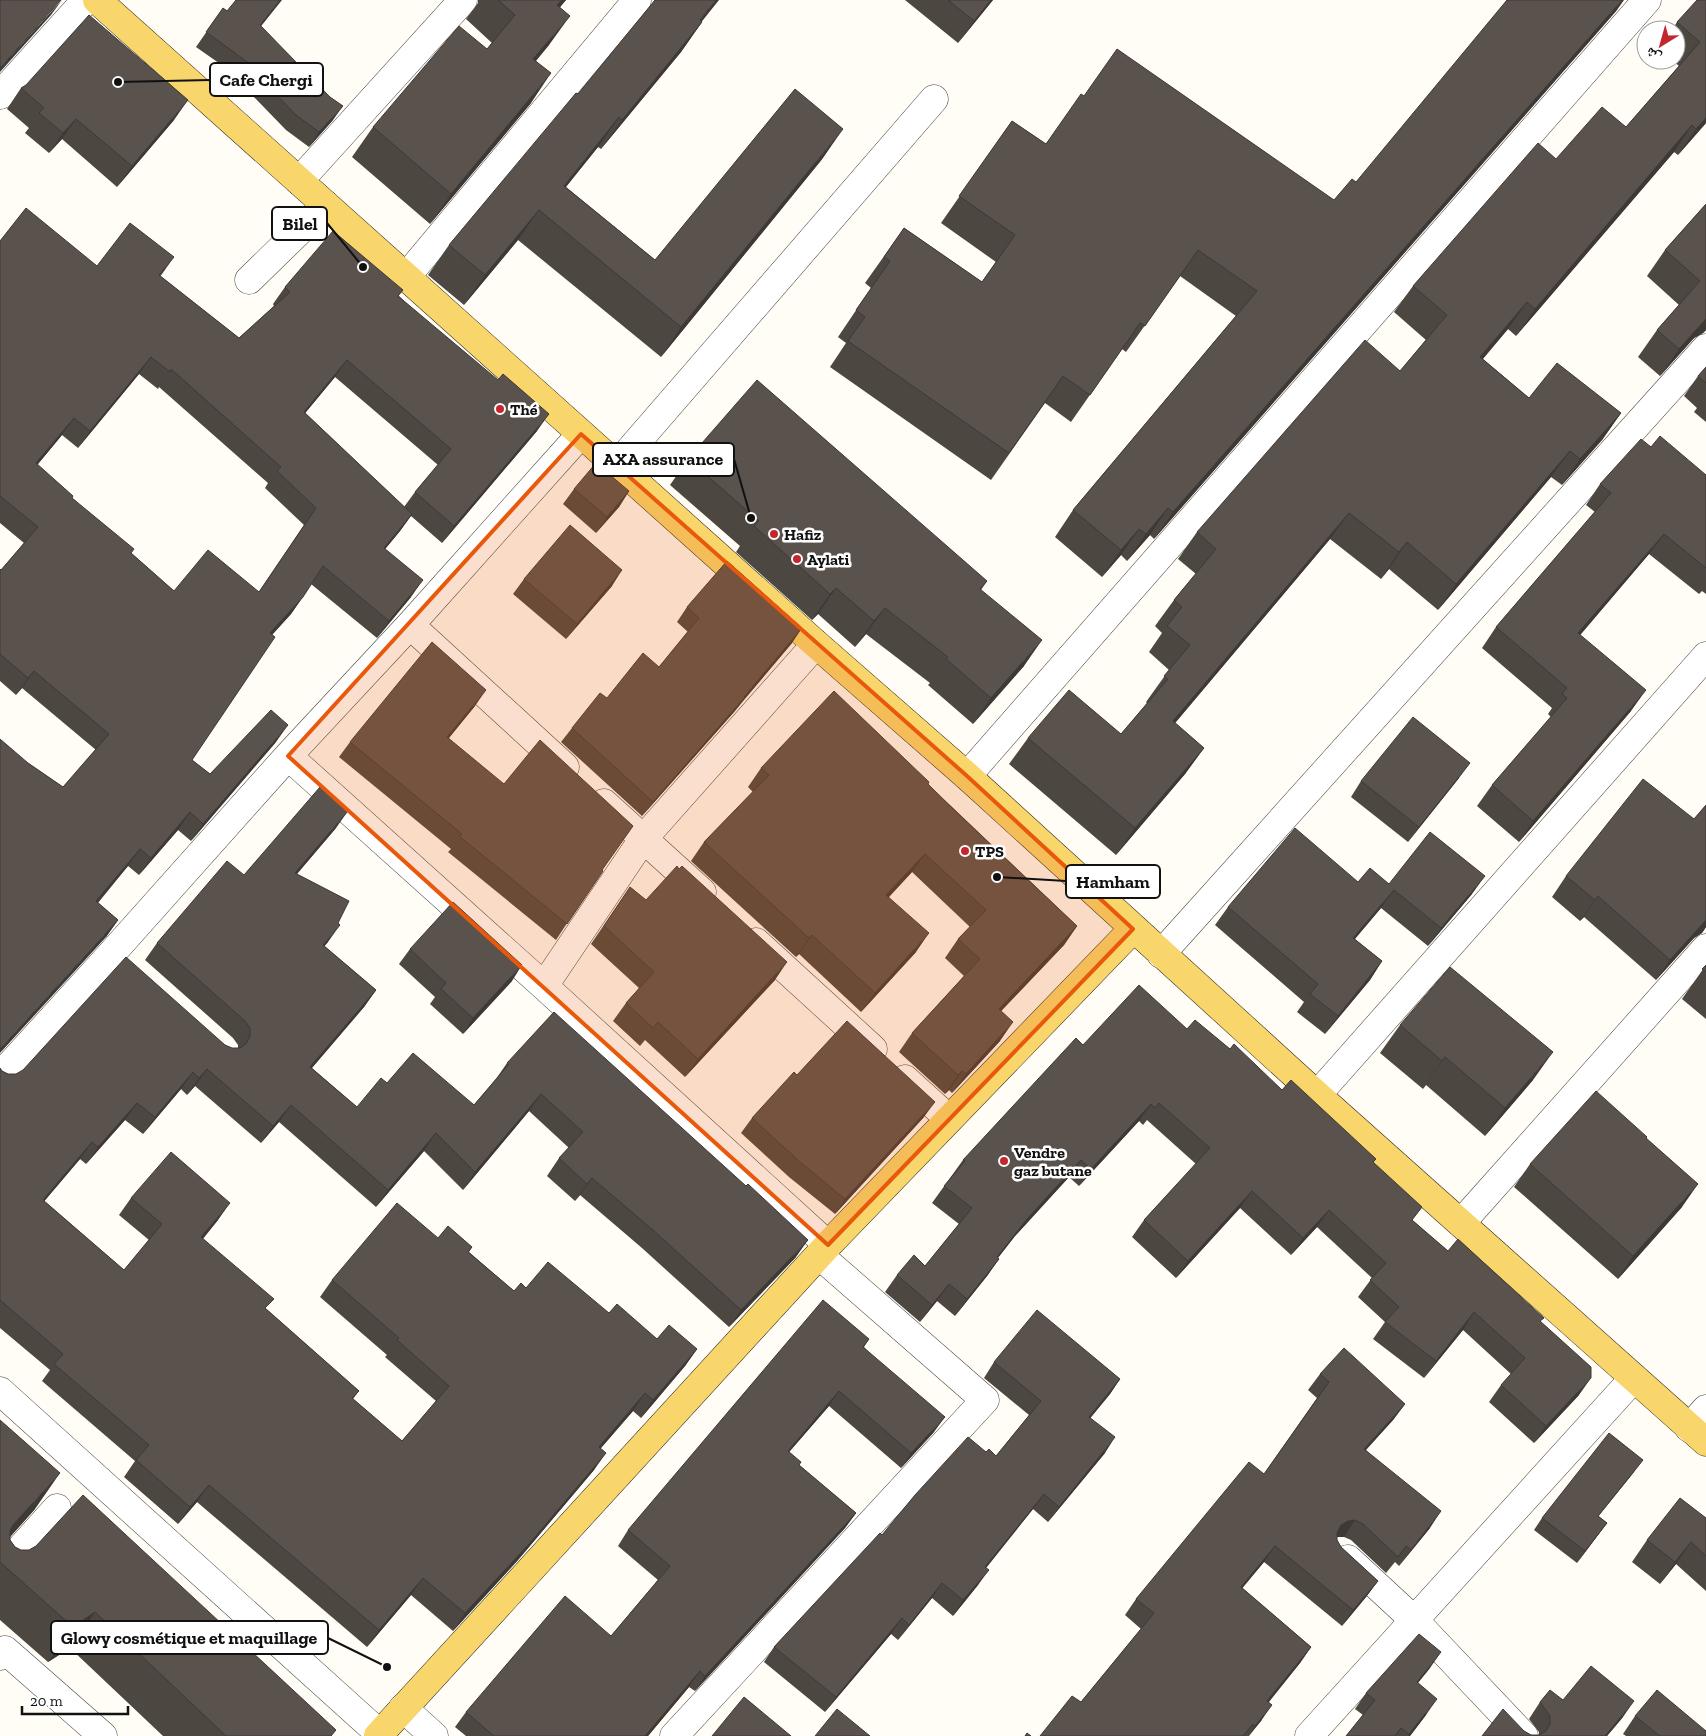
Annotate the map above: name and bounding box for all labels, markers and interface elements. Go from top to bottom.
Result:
north arrow [1636,20,1686,70]
text: ش [1642,44,1665,66]
callout: Cafe Chergi [210,63,323,96]
text: Cafe Chergi [219,69,313,91]
callout: Bilel [272,207,327,240]
text: Bilel [282,213,318,235]
place label: Thé [510,400,538,419]
marker: Thé [494,403,506,415]
callout: AXA assurance [593,443,734,476]
text: AXA assurance [603,448,724,470]
place label: Hafiz [784,525,822,544]
marker: Hafiz [768,528,780,540]
place label: Aylati [807,550,849,569]
marker: Aylati [791,553,803,565]
place label: TPS [975,842,1004,861]
marker: TPS [959,845,971,857]
callout: Hamham [1066,865,1160,898]
text: Hamham [1076,871,1150,893]
place label: Vendre gaz butane [1014,1143,1092,1180]
marker: Vendre gaz butane [998,1155,1010,1167]
callout: Glowy cosmétique et maquillage [51,1621,328,1654]
text: Glowy cosmétique et maquillage [61,1627,318,1649]
scale bar [22,1684,129,1716]
text: 20 m [30,1692,63,1710]

